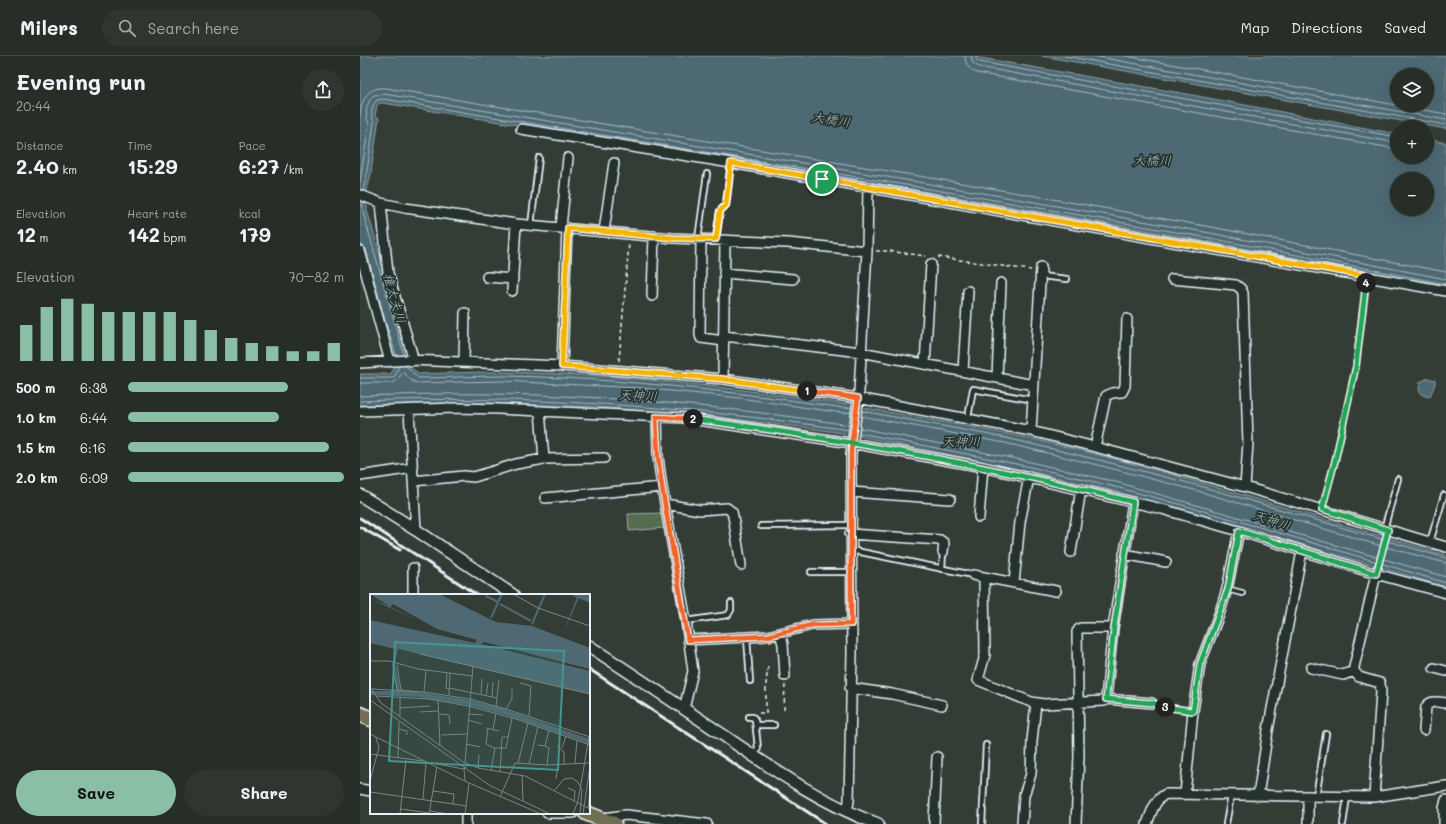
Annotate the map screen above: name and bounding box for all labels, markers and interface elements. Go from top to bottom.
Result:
search box [102,10,382,46]
text: Milers [20,15,78,40]
icon: search [116,17,138,39]
text: Search here [148,18,239,38]
text: Map [1241,18,1269,37]
text: Directions [1291,18,1362,37]
text: Saved [1384,18,1426,37]
text: Evening run [16,67,146,96]
map controls [1390,68,1434,216]
button: layers [1390,68,1434,112]
button: share [302,69,344,111]
text: 20:44 [16,97,51,114]
water label: 大橋川 [810,107,852,130]
button: + [1390,120,1434,164]
text: Distance [16,138,63,153]
text: Time [127,138,152,153]
text: Pace [239,138,266,153]
water label: 大橋川 [1132,151,1172,168]
text: 2.40 [16,153,59,179]
text: 15:29 [127,153,177,179]
text: 6:27 [239,153,279,179]
text: km [59,162,77,177]
text: /km [279,162,303,177]
pin [805,162,839,196]
icon: arrive [811,168,833,190]
button: − [1390,172,1434,216]
text: Elevation [16,206,65,221]
text: Heart rate [127,206,187,221]
text: kcal [239,206,261,221]
text: 12 [16,221,36,247]
text: 142 [127,221,160,247]
text: 179 [239,221,271,247]
text: m [36,230,48,245]
text: bpm [160,230,186,245]
text: Elevation [16,268,74,285]
text: 70–82 m [288,268,344,285]
water label: 権太夫川 [380,271,411,325]
pin: 4 [1356,273,1376,293]
text: 4 [1363,275,1369,290]
text: 500 m [16,379,55,396]
text: 6:38 [80,379,107,396]
pin: 1 [797,381,817,401]
text: 1 [805,383,809,398]
water label: 天神川 [618,385,658,404]
text: 1.0 km [16,409,56,426]
text: 6:44 [80,409,107,426]
pin: 2 [683,409,703,429]
text: 2 [690,411,696,426]
water label: 天神川 [941,432,981,449]
text: 1.5 km [16,439,55,456]
text: 6:16 [80,439,106,456]
text: 2.0 km [16,469,58,486]
text: 6:09 [80,469,108,486]
water label: 天神川 [1251,506,1293,533]
inset map [370,594,590,814]
pin: 3 [1155,697,1175,717]
text: 3 [1162,699,1168,714]
button: Save [16,770,176,816]
button: Share [184,770,344,816]

